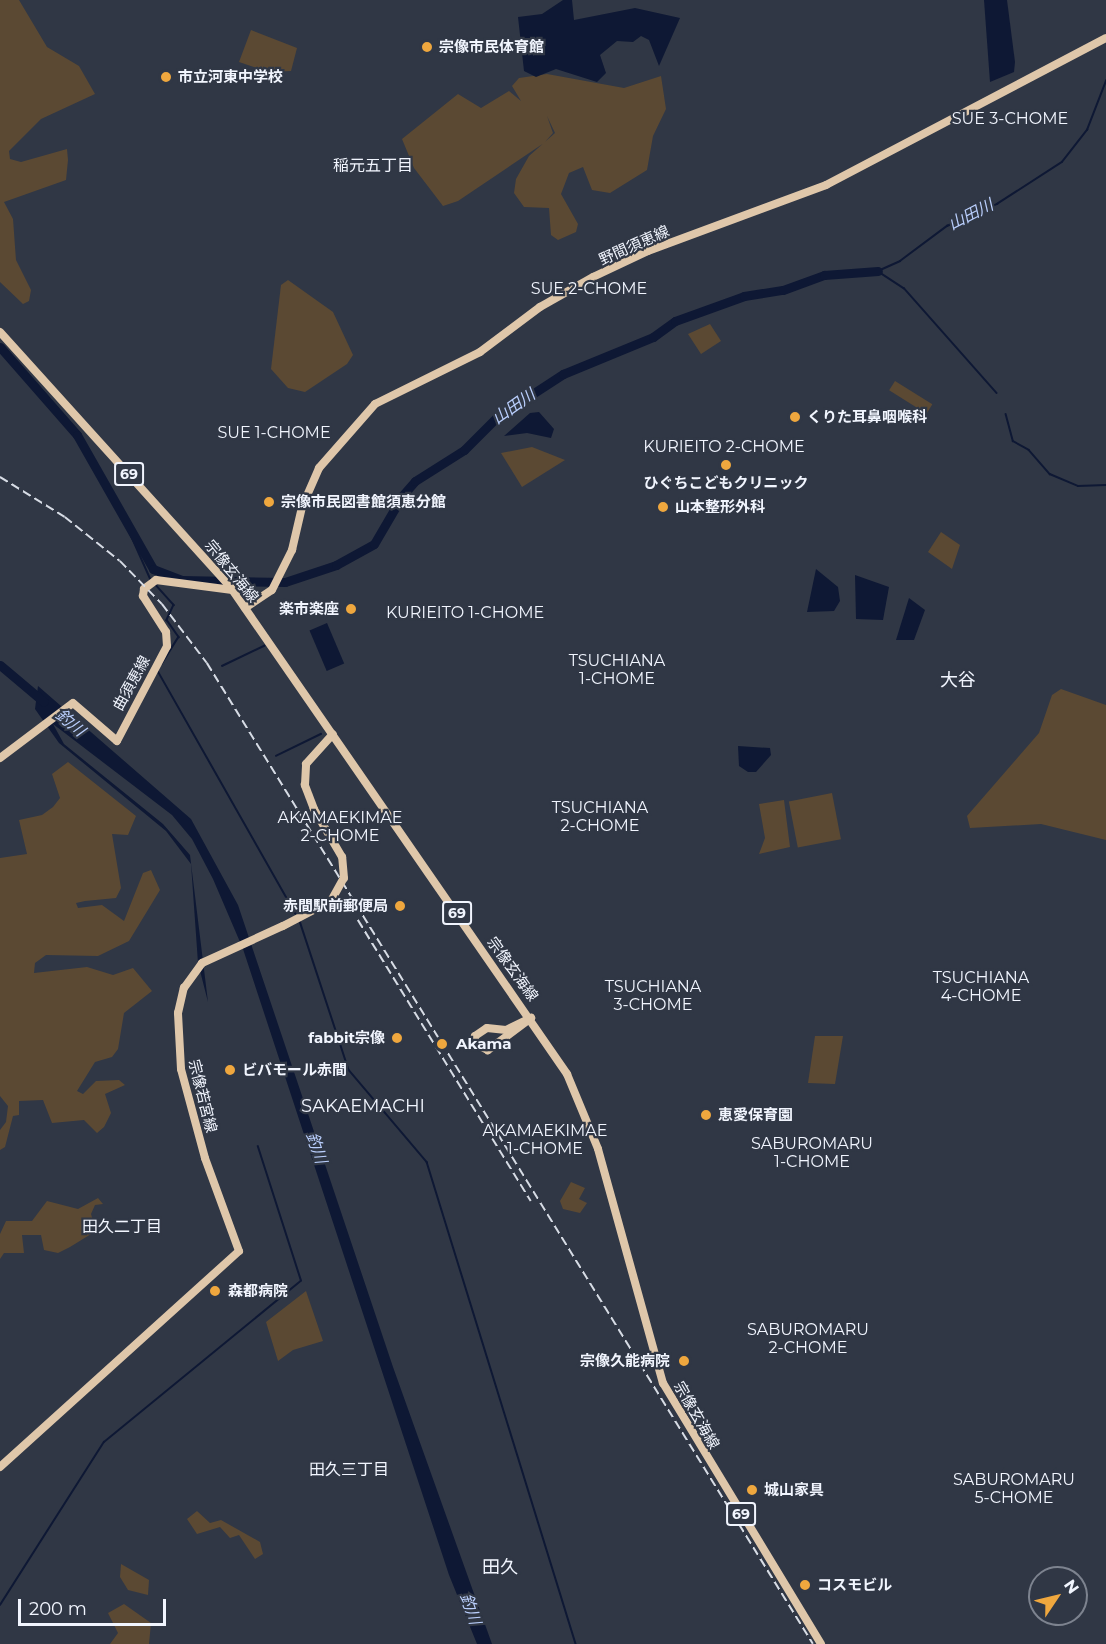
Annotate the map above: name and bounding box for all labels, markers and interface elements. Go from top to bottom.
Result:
place label: 宗像市民体育館 [439,38,544,56]
marker: 宗像市民体育館 [420,40,434,54]
place label: 市立河東中学校 [178,68,283,86]
marker: 市立河東中学校 [159,70,173,84]
district label: SUE 3-CHOME [944,109,1076,129]
district label: 稲元五丁目 [333,156,413,176]
water label: 山田川 [945,196,997,234]
street label: 野間須恵線 [596,222,672,268]
district label: SUE 2-CHOME [523,279,655,299]
water label: 山田川 [489,385,539,429]
place label: くりた耳鼻咽喉科 [807,408,927,426]
marker: くりた耳鼻咽喉科 [788,410,802,424]
district label: SUE 1-CHOME [209,423,339,443]
district label: KURIEITO 2-CHOME [631,437,817,457]
marker: ひぐちこどもクリニック [719,458,733,472]
road number: 69 [114,463,144,485]
place label: ひぐちこどもクリニック [644,474,808,492]
place label: 宗像市民図書館須恵分館 [281,493,446,511]
marker: 宗像市民図書館須恵分館 [262,495,276,509]
place label: 山本整形外科 [675,498,765,516]
marker: 山本整形外科 [656,500,670,514]
street label: 宗像玄海線 [201,536,263,606]
place label: 楽市楽座 [279,600,339,618]
marker: 楽市楽座 [344,602,358,616]
district label: KURIEITO 1-CHOME [374,603,556,623]
district label: TSUCHIANA 1-CHOME [562,651,672,689]
street label: 曲須恵線 [109,652,153,714]
district label: 大谷 [940,669,976,691]
water label: 釣川 [52,705,88,741]
district label: TSUCHIANA 2-CHOME [545,798,655,836]
district label: AKAMAEKIMAE 2-CHOME [269,808,411,846]
place label: 赤間駅前郵便局 [283,897,388,915]
marker: 赤間駅前郵便局 [393,899,407,913]
road number: 69 [442,902,472,924]
street label: 宗像玄海線 [484,933,542,1005]
district label: TSUCHIANA 4-CHOME [926,968,1036,1006]
district label: TSUCHIANA 3-CHOME [598,977,708,1015]
place label: fabbit宗像 [308,1029,385,1047]
marker: fabbit宗像 [390,1031,404,1045]
marker: Akama [433,1035,451,1053]
place label: Akama [456,1035,511,1053]
street label: 宗像若宮線 [185,1057,221,1135]
place label: ビバモール赤間 [242,1061,347,1079]
marker: ビバモール赤間 [223,1063,237,1077]
district label: SAKAEMACHI [294,1095,432,1117]
place label: 恵愛保育園 [718,1106,793,1124]
marker: 恵愛保育園 [699,1108,713,1122]
district label: AKAMAEKIMAE 1-CHOME [474,1121,616,1159]
water label: 釣川 [302,1130,330,1166]
district label: SABUROMARU 1-CHOME [743,1134,881,1172]
district label: 田久二丁目 [82,1217,162,1237]
marker: 森都病院 [206,1282,224,1300]
place label: 森都病院 [228,1282,288,1300]
district label: SABUROMARU 2-CHOME [739,1320,877,1358]
place label: 宗像久能病院 [580,1352,670,1370]
marker: 宗像久能病院 [675,1352,693,1370]
street label: 宗像玄海線 [670,1378,724,1452]
district label: 田久三丁目 [309,1460,389,1480]
district label: SABUROMARU 5-CHOME [945,1470,1083,1508]
place label: 城山家具 [764,1481,824,1499]
marker: 城山家具 [745,1483,759,1497]
road number: 69 [726,1503,756,1525]
district label: 田久 [482,1556,518,1578]
north arrow [1028,1566,1088,1626]
place label: コスモビル [817,1576,892,1594]
text: N [1060,1576,1083,1597]
marker: コスモビル [798,1578,812,1592]
scale bar [21,1587,170,1625]
water label: 釣川 [456,1591,484,1627]
text: 200 m [29,1598,87,1620]

